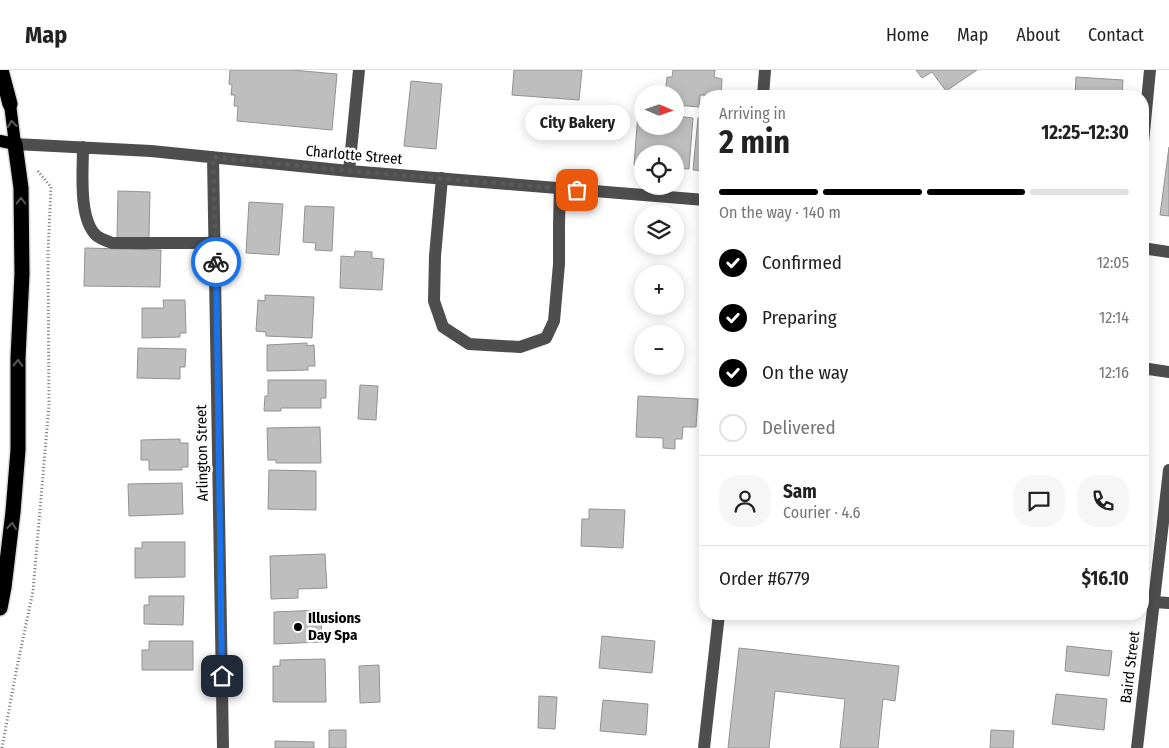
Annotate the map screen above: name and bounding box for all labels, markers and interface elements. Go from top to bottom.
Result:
text: Map [25,21,67,49]
text: Home [886,24,929,46]
text: Map [957,24,988,46]
text: About [1016,24,1060,46]
text: Contact [1088,24,1144,46]
north arrow [634,85,684,135]
map controls [634,85,684,375]
text: Arriving in [719,104,786,123]
callout: City Bakery [524,105,630,140]
text: City Bakery [540,113,615,132]
one-way arrow [7,120,18,128]
text: 12:25–12:30 [1041,121,1129,144]
text: 2 min [719,123,790,161]
street label: Charlotte Street [305,142,403,168]
button: locate [634,145,684,195]
pin [556,169,598,211]
icon: bag [563,176,591,204]
one-way arrow [16,197,26,204]
text: On the way · 140 m [719,203,841,222]
button: layers [634,205,684,255]
courier [191,237,241,287]
icon: bike [202,248,230,276]
icon: check [719,249,747,277]
text: Confirmed [762,251,842,274]
text: 12:05 [1097,253,1129,272]
button: + [634,265,684,315]
icon: check [719,304,747,332]
text: Preparing [762,306,837,329]
text: 12:14 [1099,308,1129,327]
button: − [634,325,684,375]
one-way arrow [13,359,23,367]
icon: check [719,359,747,387]
text: On the way [762,361,848,384]
text: 12:16 [1099,363,1129,382]
street label: Arlington Street [192,404,212,502]
text: Delivered [762,416,836,439]
button: person [719,475,771,527]
button: chat [1013,475,1065,527]
button: phone [1077,475,1129,527]
text: Sam [783,480,817,503]
text: Courier · 4.6 [783,503,861,522]
one-way arrow [6,521,17,529]
text: Order #6779 [719,567,810,590]
text: $16.10 [1081,567,1129,590]
place label: Illusions Day Spa [308,609,361,644]
marker: Illusions Day Spa [292,621,304,633]
street label: Baird Street [1117,630,1143,704]
pin [201,655,243,697]
icon: home [208,662,236,690]

